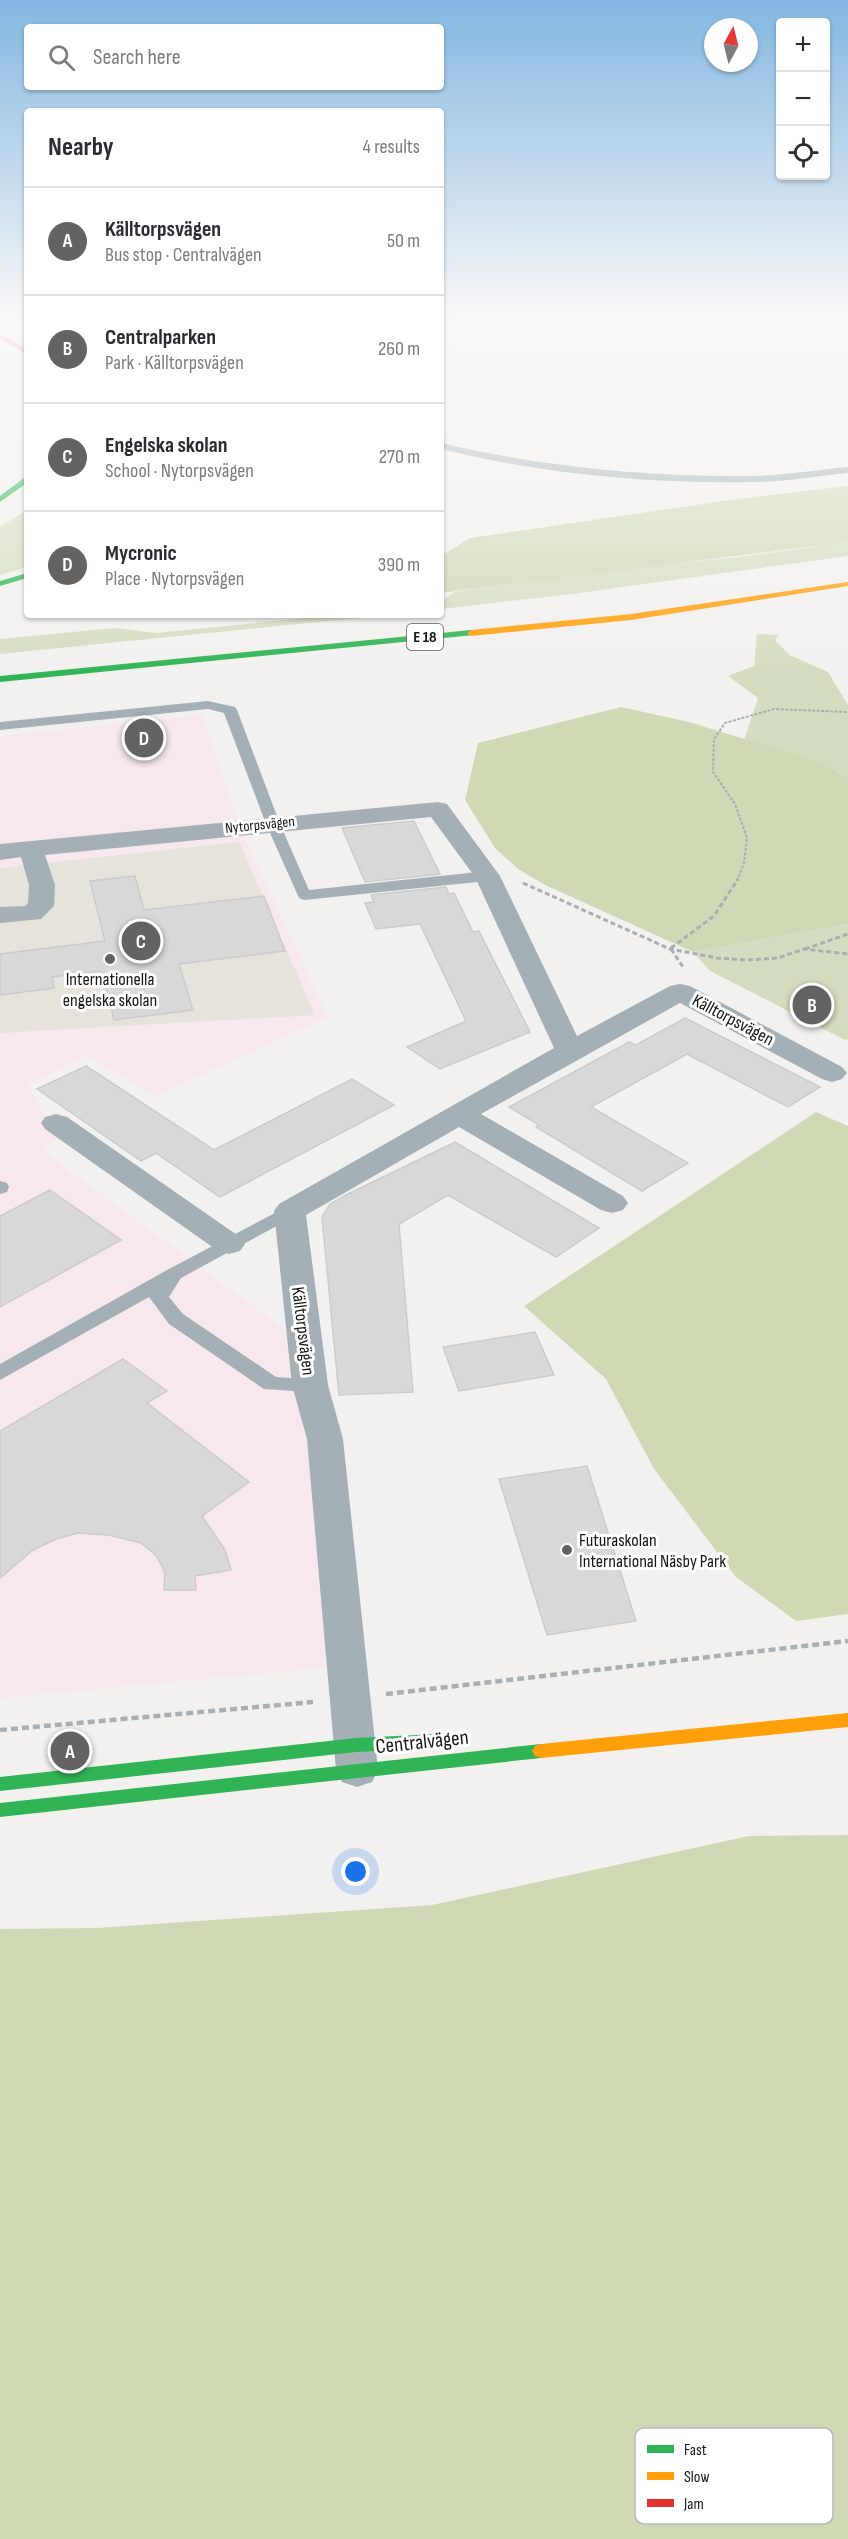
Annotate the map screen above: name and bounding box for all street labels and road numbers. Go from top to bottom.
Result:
road number: E 18 [407,624,443,650]
street label: Nytorpsvägen [224,812,296,838]
street label: Källtorpsvägen [689,990,777,1050]
street label: Källtorpsvägen [287,1285,319,1377]
street label: Centralvägen [374,1725,470,1759]

